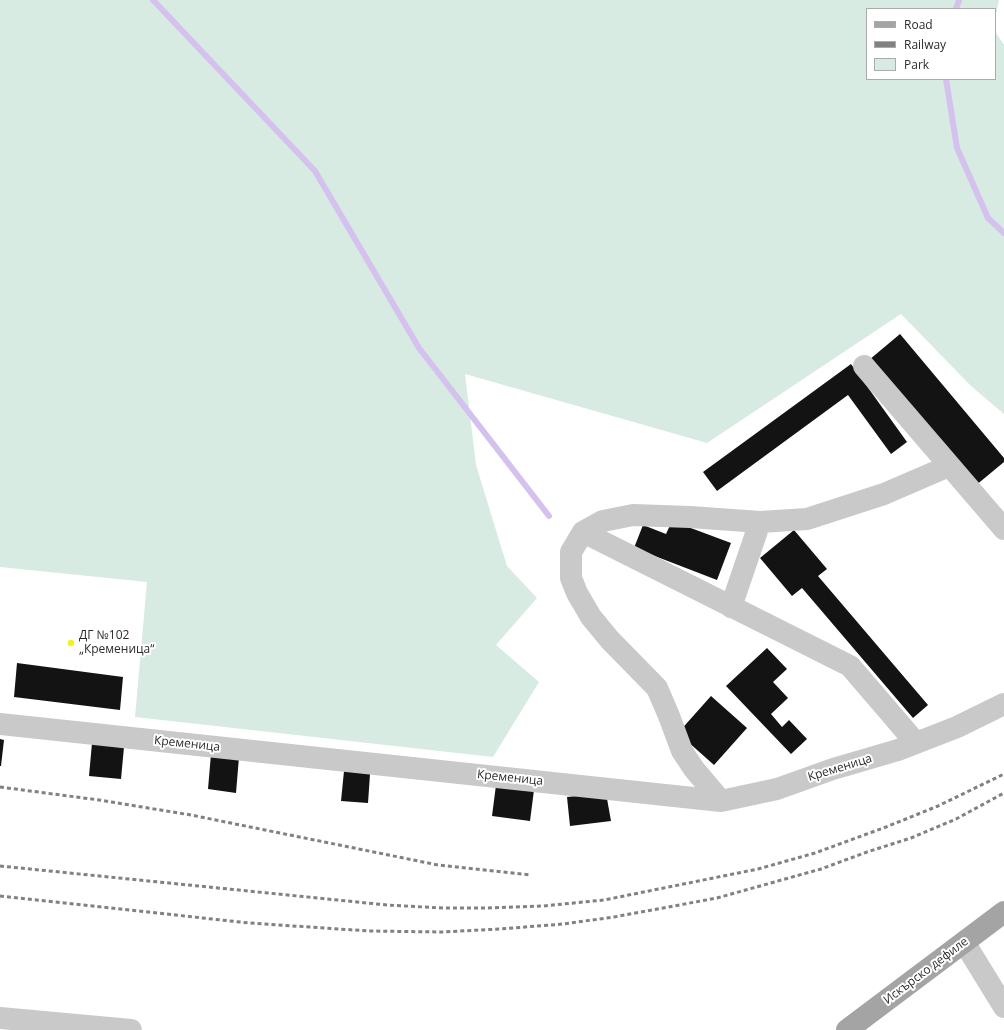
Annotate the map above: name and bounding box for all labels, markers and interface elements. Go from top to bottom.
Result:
legend [866,8,996,80]
text: Road [904,16,933,33]
text: Railway [904,36,946,53]
text: Park [904,56,929,73]
place label: ДГ №102 „Кременица“ [79,629,154,657]
marker: ДГ №102 „Кременица“ [66,638,76,648]
street label: Кременица [153,733,221,755]
street label: Кременица [806,751,874,785]
street label: Кременица [476,767,544,789]
street label: Искърско дефиле [881,934,971,1008]

